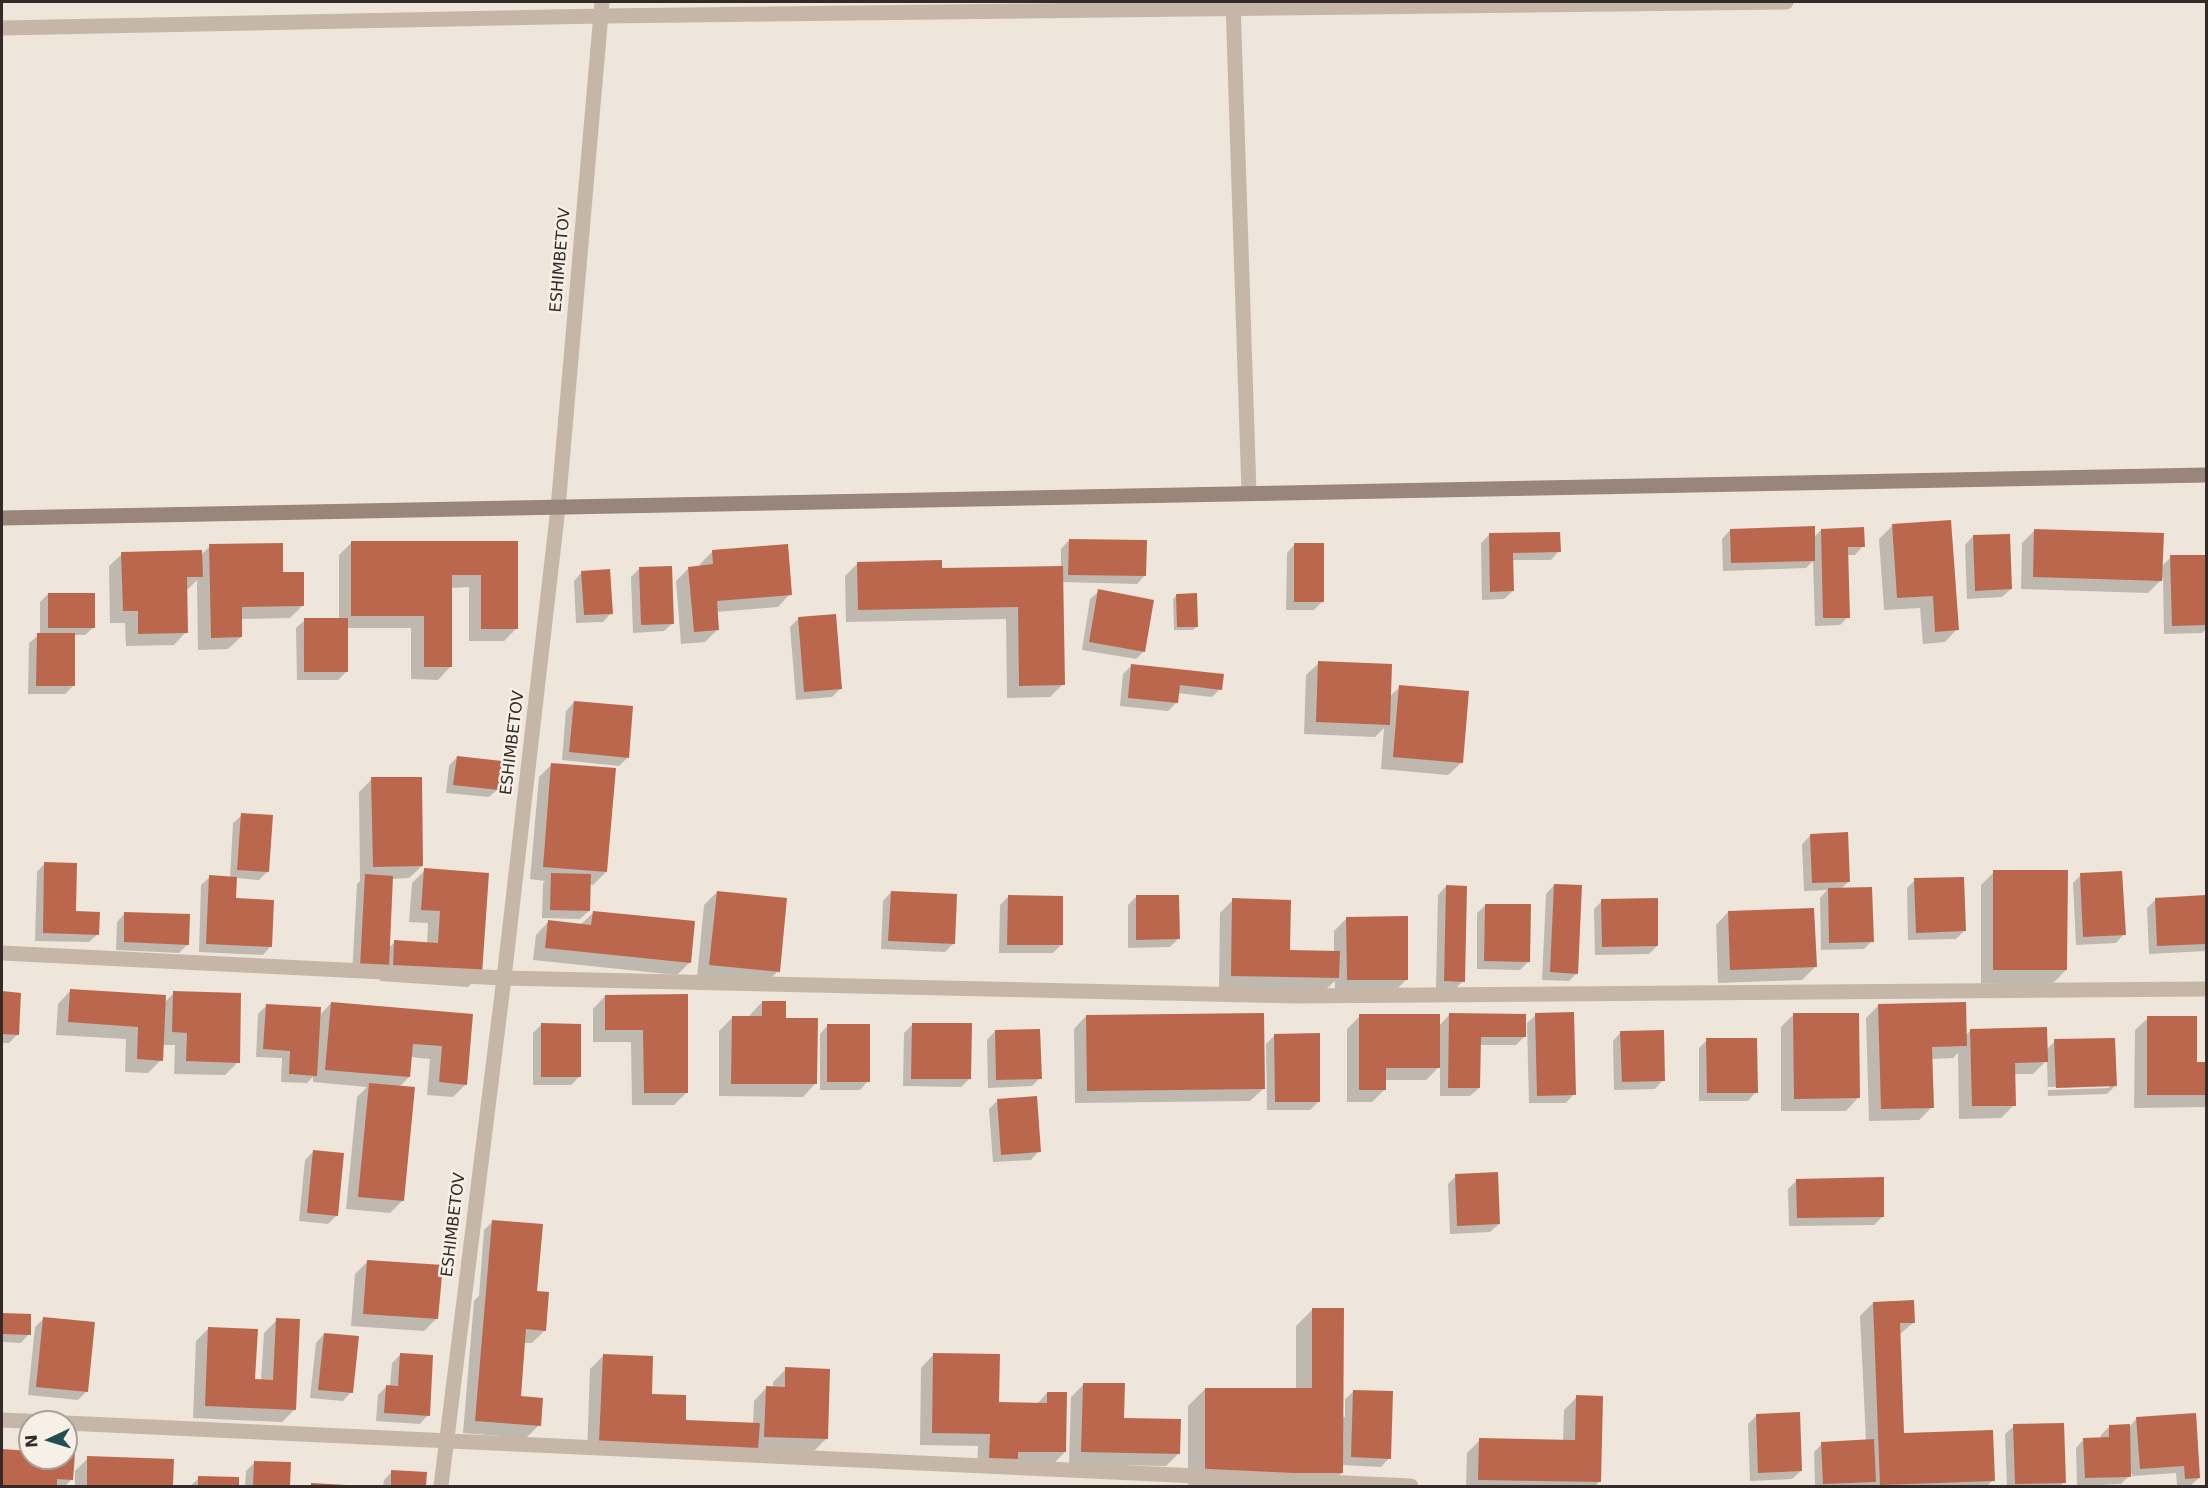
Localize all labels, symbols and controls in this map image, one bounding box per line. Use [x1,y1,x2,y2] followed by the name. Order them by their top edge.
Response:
[547,207,575,313] street label: ESHIMBETOV
[497,690,529,796] street label: ESHIMBETOV
[438,1172,470,1278] street label: ESHIMBETOV
[18,1410,78,1470] north arrow
[22,1434,41,1449] text: N

